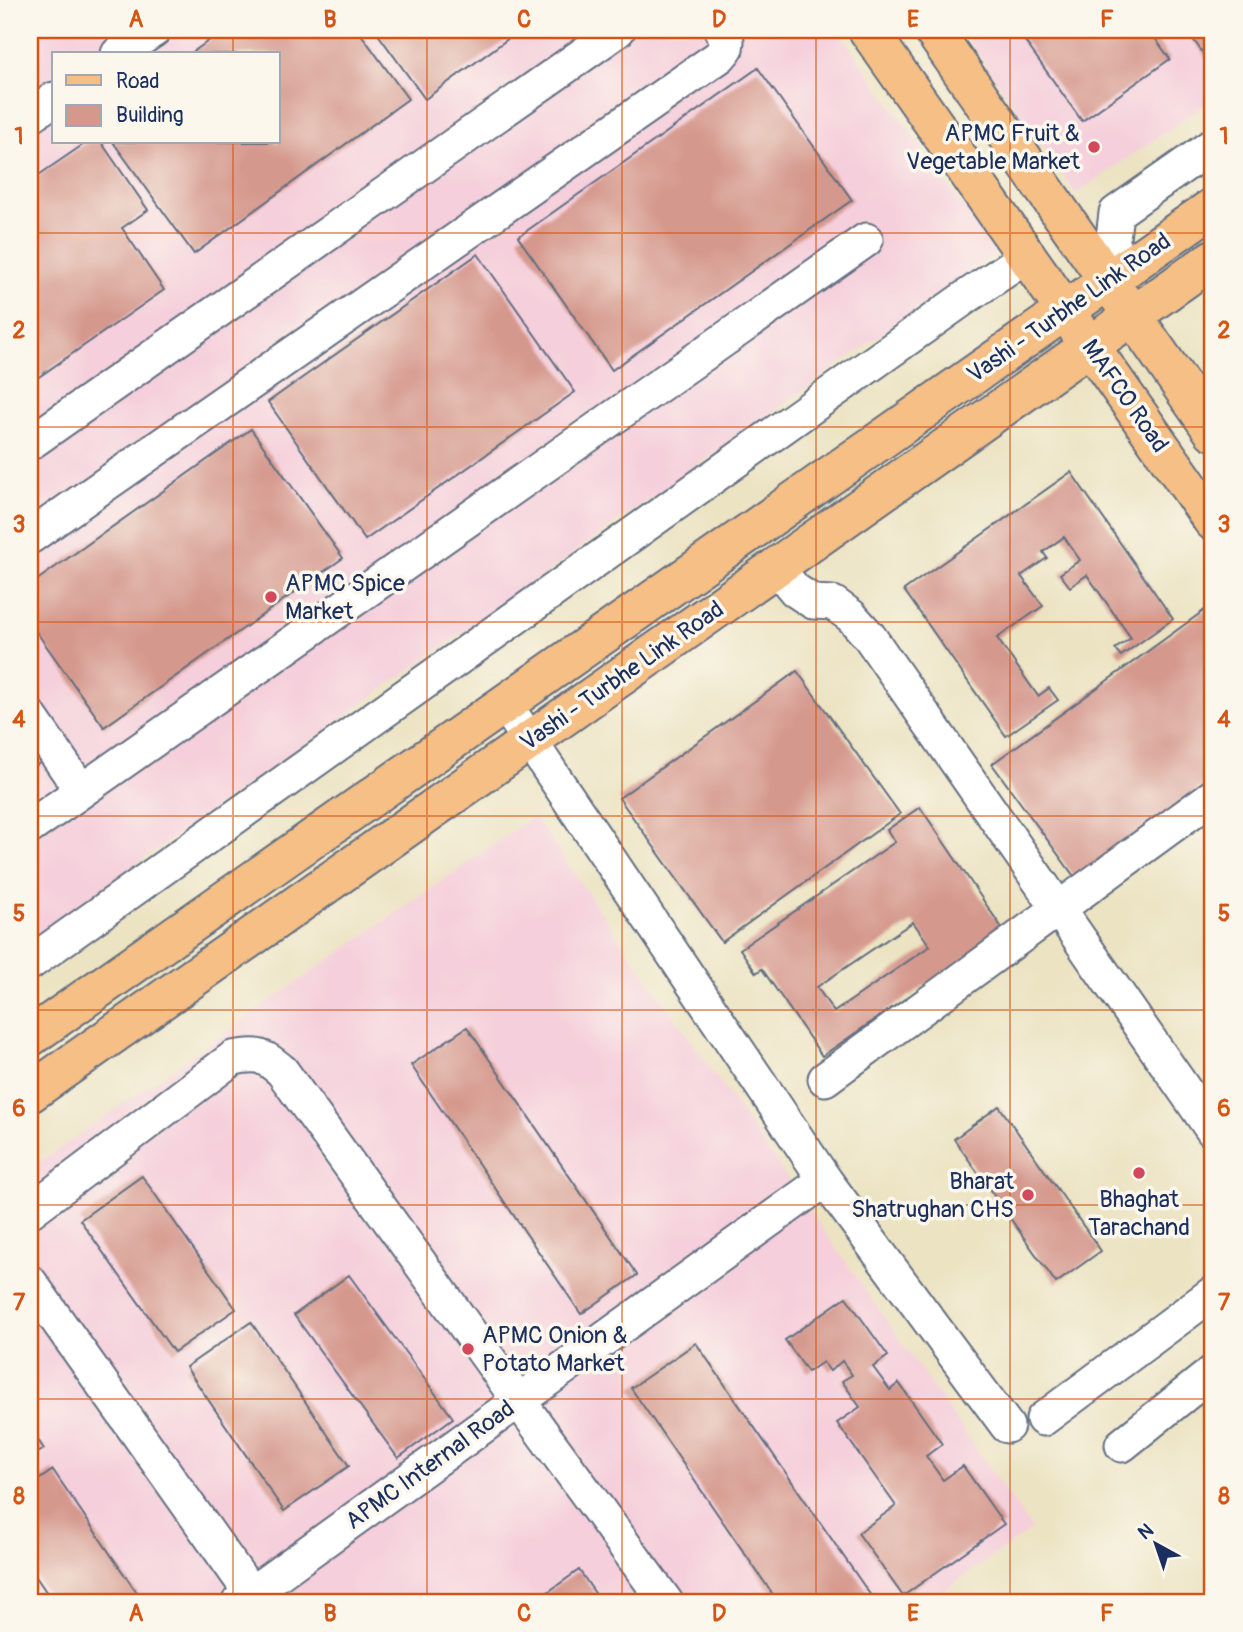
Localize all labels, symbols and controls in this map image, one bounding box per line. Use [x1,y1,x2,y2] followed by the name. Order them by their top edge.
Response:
[129,5,144,34] text: A
[323,5,337,34] text: B
[517,5,531,34] text: C
[712,5,726,34] text: D
[907,5,919,34] text: E
[1100,5,1114,34] text: F
[52,52,280,144] legend
[116,68,160,95] text: Road
[116,102,183,129] text: Building
[906,119,1080,176] place label: APMC Fruit & Vegetable Market
[15,122,24,151] text: 1
[1220,122,1229,151] text: 1
[1086,139,1102,155] marker: APMC Fruit & Vegetable Market
[962,227,1176,389] street label: Vashi - Turbhe Link Road
[13,316,26,345] text: 2
[1218,316,1231,345] text: 2
[1075,334,1175,458] street label: MAFCO Road
[13,510,25,539] text: 3
[1218,510,1230,539] text: 3
[285,569,405,626] place label: APMC Spice Market
[263,589,279,605] marker: APMC Spice Market
[515,595,729,757] street label: Vashi - Turbhe Link Road
[12,705,26,734] text: 4
[1217,705,1231,734] text: 4
[13,899,25,928] text: 5
[1218,899,1230,928] text: 5
[12,1094,26,1123] text: 6
[1217,1094,1231,1123] text: 6
[1131,1165,1147,1181] marker: Bhaghat Tarachand
[851,1167,1014,1224] place label: Bharat Shatrughan CHS
[1088,1185,1190,1242] place label: Bhaghat Tarachand
[1020,1187,1036,1203] marker: Bharat Shatrughan CHS
[13,1288,26,1317] text: 7
[1218,1288,1231,1317] text: 7
[482,1321,628,1378] place label: APMC Onion & Potato Market
[460,1341,476,1357] marker: APMC Onion & Potato Market
[340,1394,520,1536] street label: APMC Internal Road
[13,1482,25,1511] text: 8
[1218,1482,1230,1511] text: 8
[1120,1510,1190,1580] north arrow
[1133,1518,1158,1545] text: N
[129,1599,144,1628] text: A
[323,1599,337,1628] text: B
[517,1599,531,1628] text: C
[712,1599,726,1628] text: D
[907,1599,919,1628] text: E
[1100,1599,1114,1628] text: F

